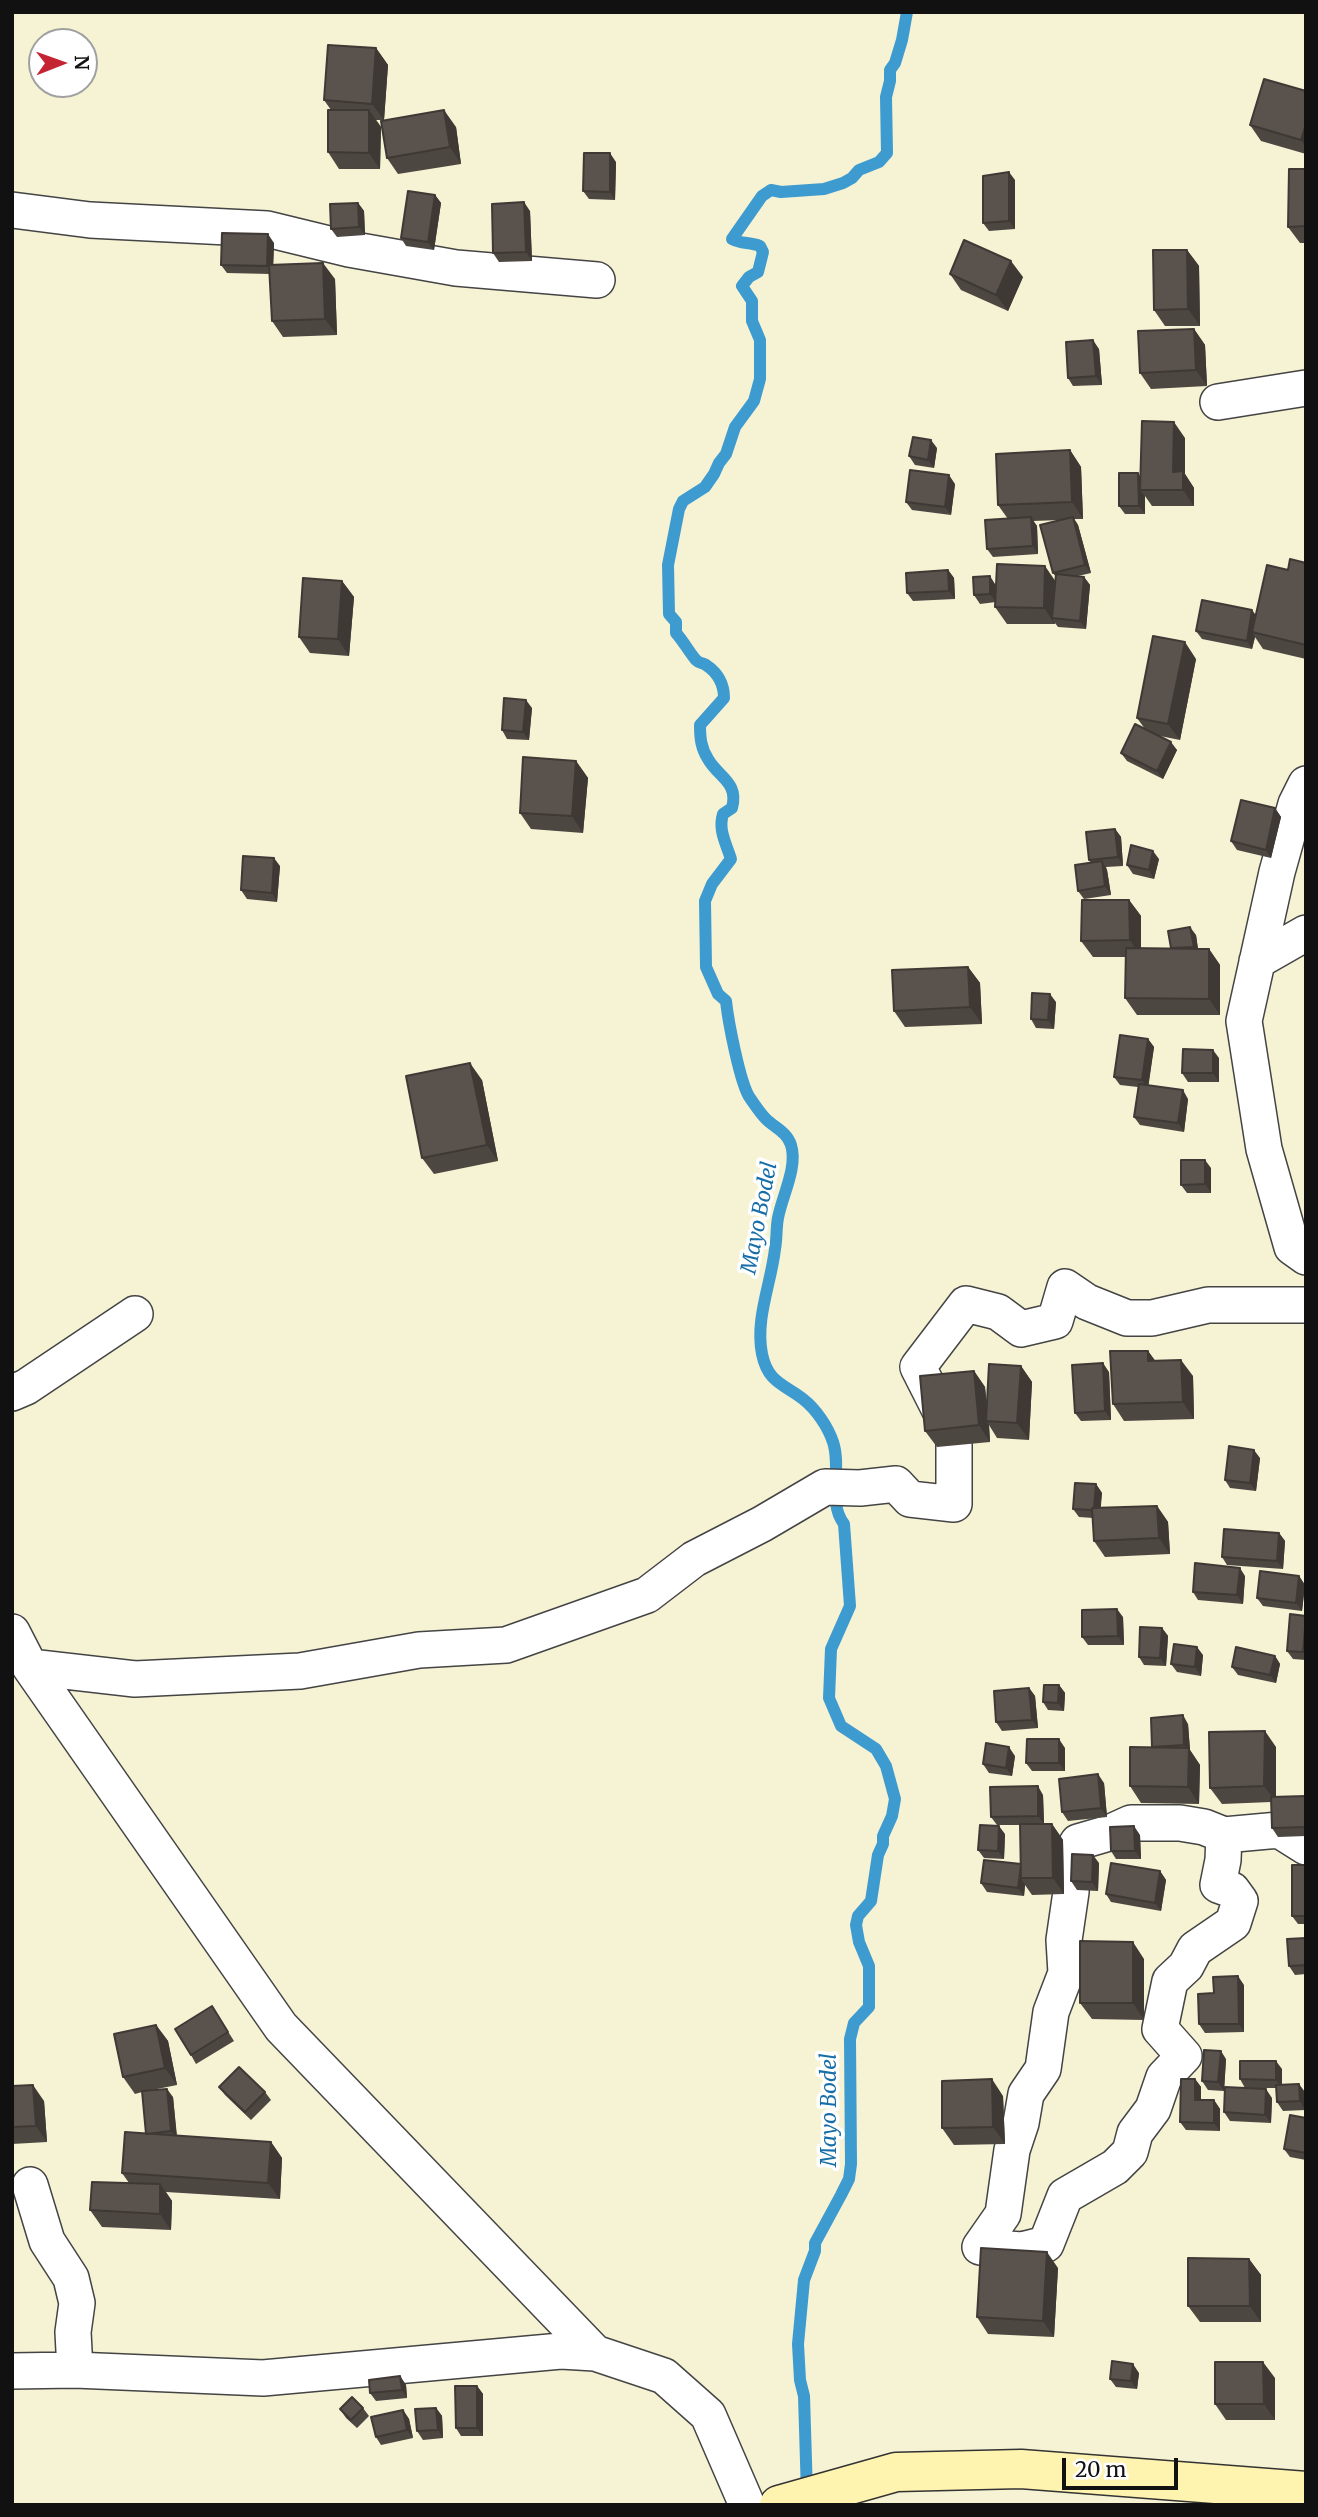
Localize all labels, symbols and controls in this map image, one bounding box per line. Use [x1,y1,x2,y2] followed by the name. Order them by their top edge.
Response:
[28,28,98,98] north arrow
[70,55,94,70] text: N
[737,1160,783,1276] water label: Mayo Bodel
[817,2053,843,2167] water label: Mayo Bodel
[1066,2444,1182,2488] scale bar
[1075,2456,1126,2483] text: 20 m

